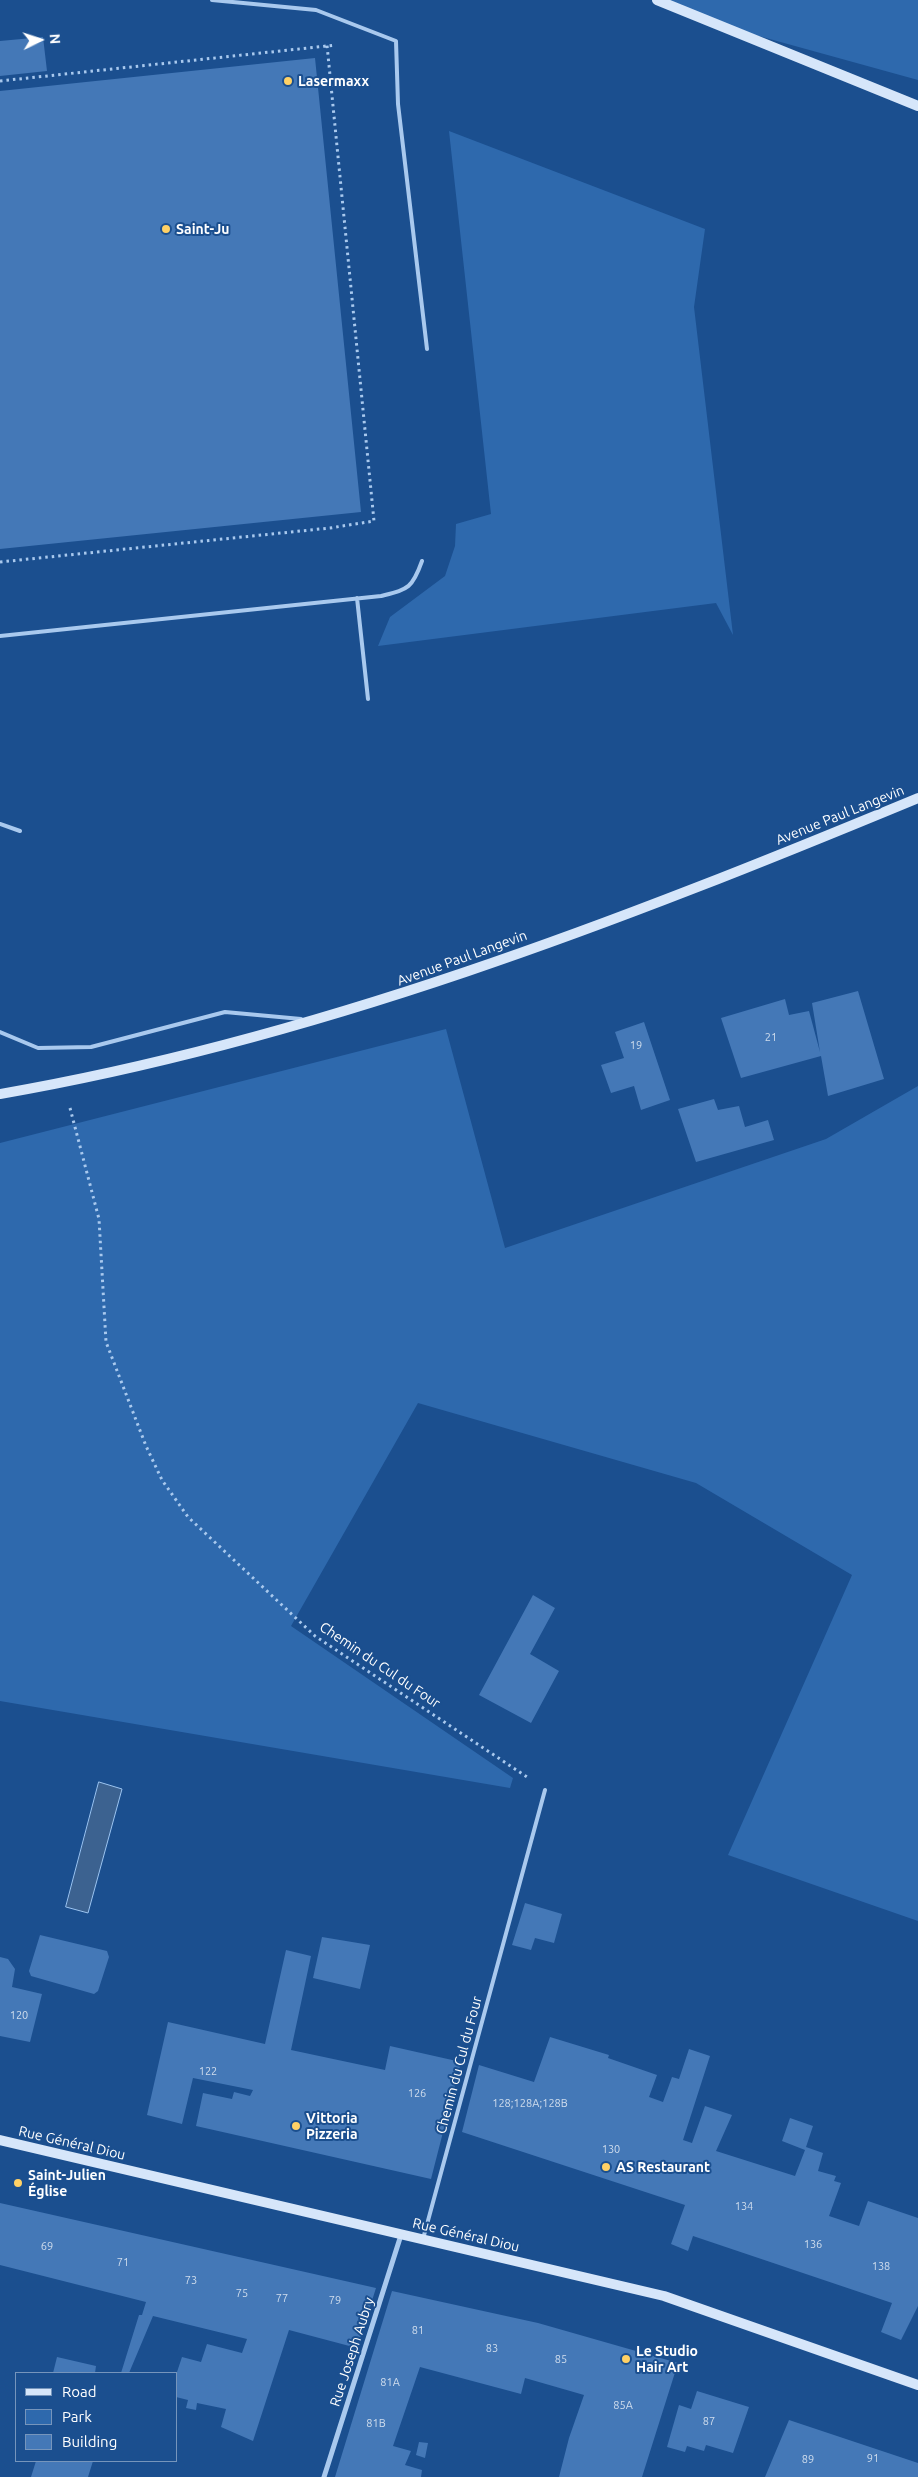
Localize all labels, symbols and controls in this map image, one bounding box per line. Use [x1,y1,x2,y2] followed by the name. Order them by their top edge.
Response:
[15,15,65,65] north arrow
[47,33,63,45] text: N
[298,73,369,89] place label: Lasermaxx
[282,75,294,87] marker: Lasermaxx
[176,221,229,237] place label: Saint-Ju
[160,223,172,235] marker: Saint-Ju
[773,782,907,848] street label: Avenue Paul Langevin
[395,927,529,989] street label: Avenue Paul Langevin
[765,1030,777,1044] house number: 21
[630,1038,642,1052] house number: 19
[316,1618,444,1712] street label: Chemin du Cul du Four
[433,1994,485,2136] street label: Chemin du Cul du Four
[10,2008,28,2022] house number: 120
[199,2064,217,2078] house number: 122
[408,2086,426,2100] house number: 126
[492,2096,568,2110] house number: 128;128A;128B
[306,2110,358,2142] place label: Vittoria Pizzeria
[290,2120,302,2132] marker: Vittoria Pizzeria
[17,2123,127,2163] street label: Rue Général Diou
[602,2142,620,2156] house number: 130
[616,2159,710,2175] place label: AS Restaurant
[600,2161,612,2173] marker: AS Restaurant
[28,2167,106,2200] place label: Saint-Julien Église
[12,2177,24,2189] marker: Saint-Julien Église
[735,2199,753,2213] house number: 134
[411,2215,521,2255] street label: Rue Général Diou
[804,2237,822,2251] house number: 136
[41,2239,53,2253] house number: 69
[117,2255,129,2269] house number: 71
[872,2259,890,2273] house number: 138
[185,2273,197,2287] house number: 73
[236,2286,248,2300] house number: 75
[276,2291,288,2305] house number: 77
[329,2293,341,2307] house number: 79
[326,2295,378,2409] street label: Rue Joseph Aubry
[412,2323,424,2337] house number: 81
[486,2341,498,2355] house number: 83
[636,2343,698,2376] place label: Le Studio Hair Art
[555,2352,567,2366] house number: 85
[620,2353,632,2365] marker: Le Studio Hair Art
[15,2372,178,2462] legend
[380,2375,400,2389] house number: 81A
[62,2383,97,2400] text: Road
[613,2398,633,2412] house number: 85A
[62,2408,92,2425] text: Park
[703,2414,715,2428] house number: 87
[366,2416,386,2430] house number: 81B
[62,2433,117,2450] text: Building
[867,2451,879,2465] house number: 91
[802,2452,814,2466] house number: 89

